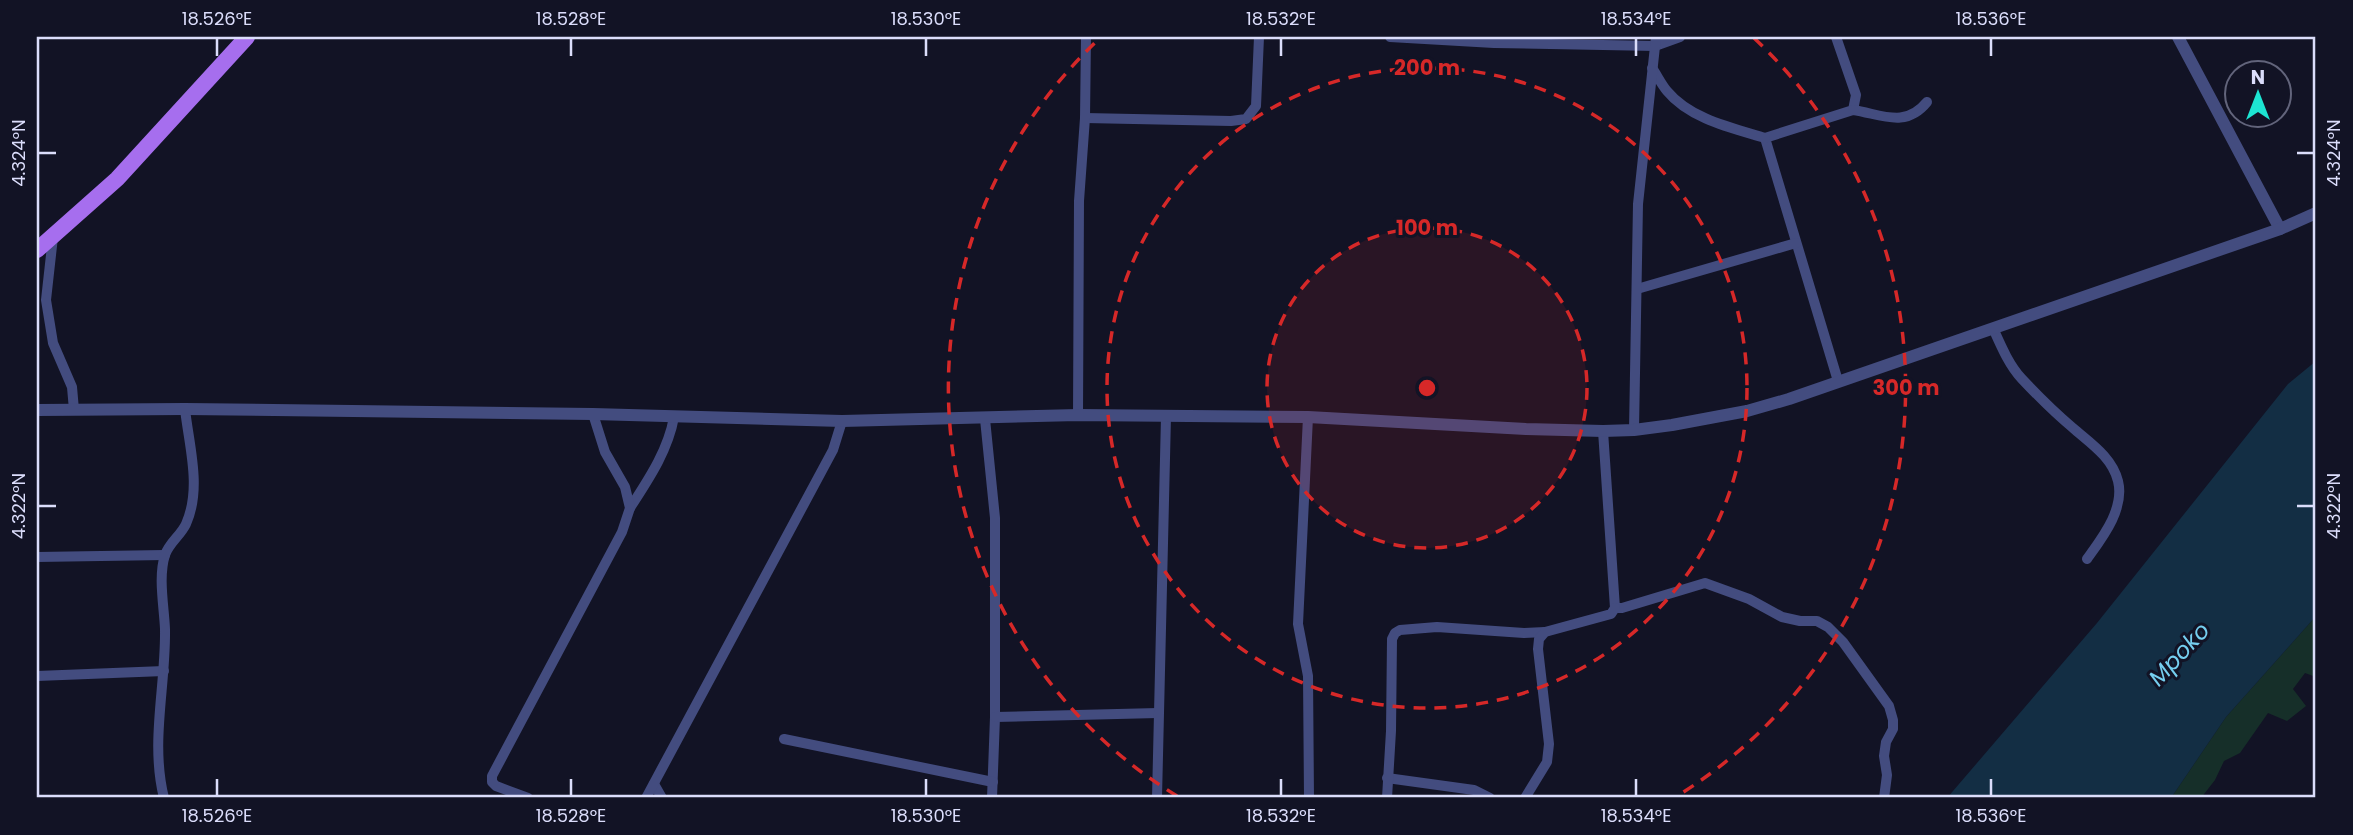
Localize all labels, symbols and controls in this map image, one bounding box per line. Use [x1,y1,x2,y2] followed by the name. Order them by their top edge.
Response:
[182,6,252,31] text: 18.526°E
[536,6,606,31] text: 18.528°E
[891,6,961,31] text: 18.530°E
[1246,6,1316,31] text: 18.532°E
[1601,6,1671,31] text: 18.534°E
[1956,6,2026,31] text: 18.536°E
[1394,53,1460,82] text: 200 m
[2224,60,2294,130] north arrow
[2251,64,2265,91] text: N
[6,119,31,187] text: 4.324°N
[2321,119,2346,187] text: 4.324°N
[1396,213,1458,242] text: 100 m
[1873,373,1939,402] text: 300 m
[1415,376,1439,400] centre of rings
[6,473,31,539] text: 4.322°N
[2321,473,2346,539] text: 4.322°N
[2141,615,2217,693] water label: Mpoko
[182,803,252,828] text: 18.526°E
[536,803,606,828] text: 18.528°E
[891,803,961,828] text: 18.530°E
[1246,803,1316,828] text: 18.532°E
[1601,803,1671,828] text: 18.534°E
[1956,803,2026,828] text: 18.536°E

